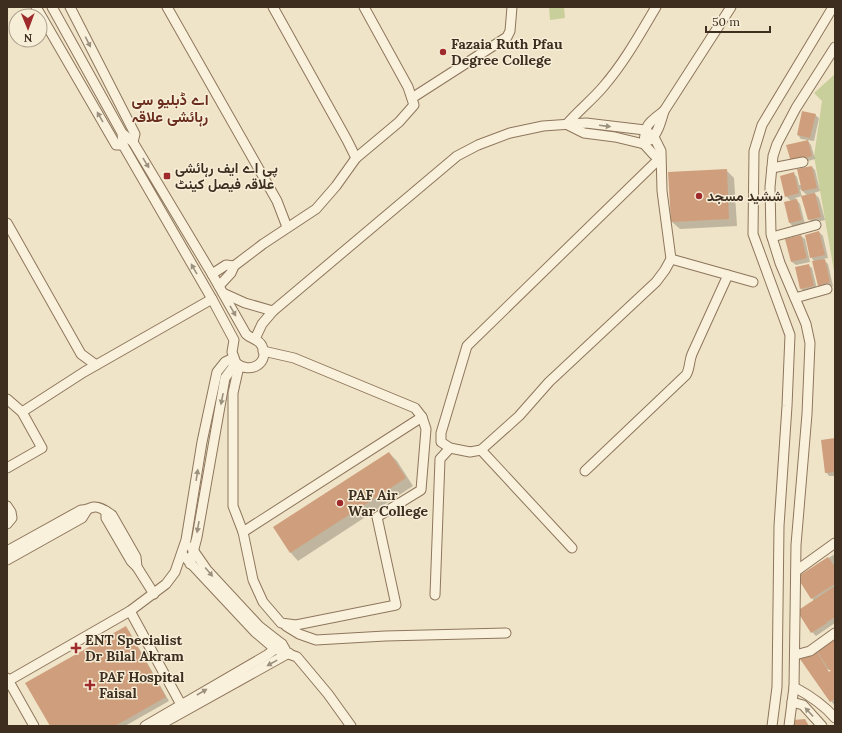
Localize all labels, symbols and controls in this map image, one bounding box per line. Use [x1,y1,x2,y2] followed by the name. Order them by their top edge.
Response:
[8,8,48,48] north arrow
[706,8,770,34] scale bar
[712,14,740,29] text: 50 m
[23,31,33,45] text: N
[451,35,563,69] place label: Fazaia Ruth Pfau Degree College
[85,36,91,48] one-way arrow
[438,47,448,57] marker: Fazaia Ruth Pfau Degree College
[131,90,209,127] district label: اے ڈبلیو سی رہائشی علاقہ
[96,111,103,123] one-way arrow
[599,122,611,129] one-way arrow
[142,157,149,169] one-way arrow
[175,159,278,193] place label: پی اے ایف رہائشی علاقہ فیصل کینٹ
[162,171,172,181] marker: پی اے ایف رہائشی علاقہ فیصل کینٹ
[707,187,783,205] place label: ششید مسجد
[694,191,704,201] marker: ششید مسجد
[191,264,198,275] one-way arrow
[230,305,237,317] one-way arrow
[218,393,224,405] one-way arrow
[194,469,200,481] one-way arrow
[348,486,428,520] place label: PAF Air War College
[335,498,345,508] marker: PAF Air War College
[195,521,201,533] one-way arrow
[205,566,214,577] one-way arrow
[85,631,184,665] place label: ENT Specialist Dr Bilal Akram
[70,642,82,654] marker: ENT Specialist Dr Bilal Akram
[266,659,278,666] one-way arrow
[99,668,185,702] place label: PAF Hospital Faisal
[84,679,96,691] marker: PAF Hospital Faisal
[197,688,208,695] one-way arrow
[804,706,813,717] one-way arrow

